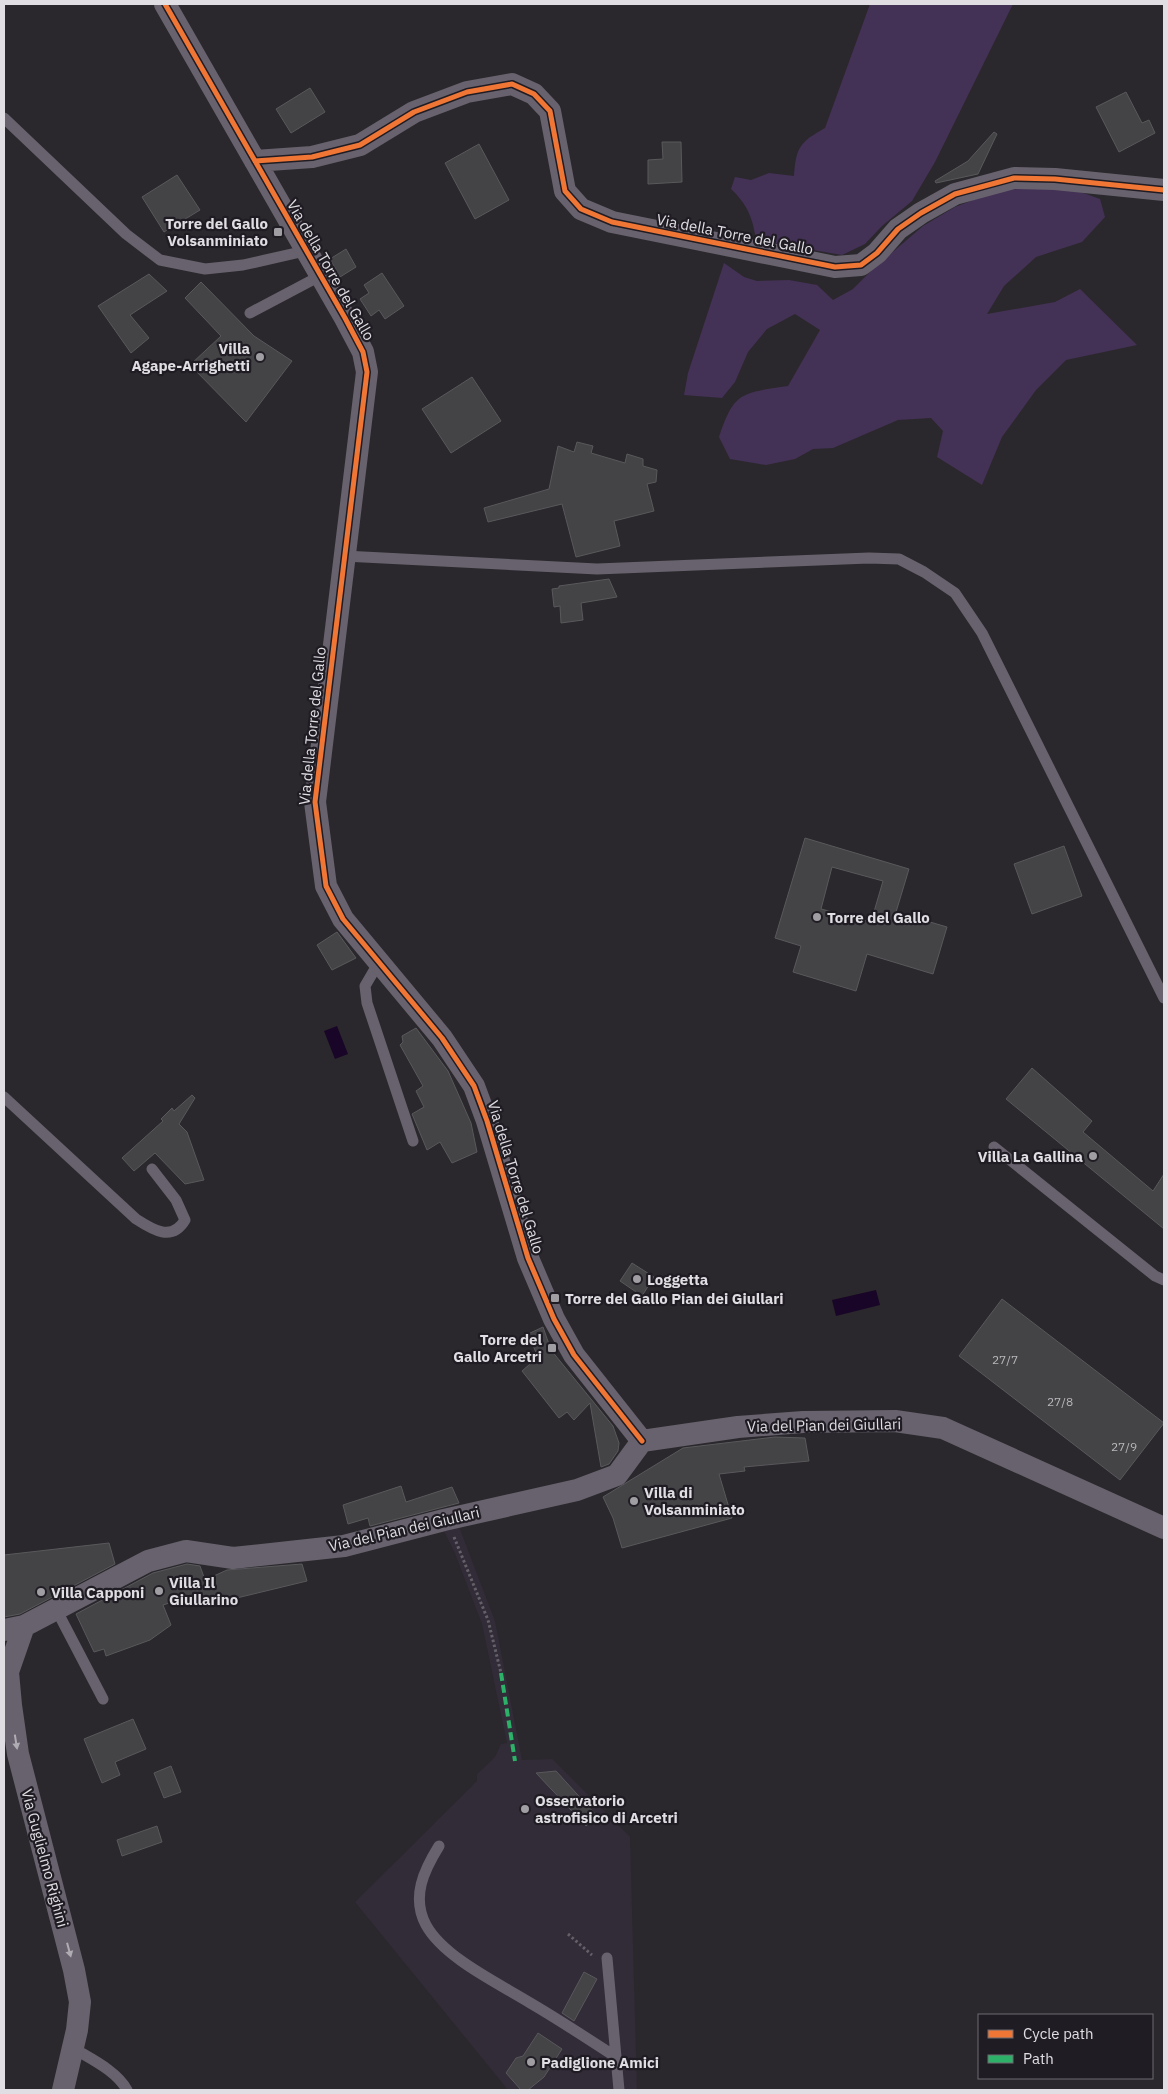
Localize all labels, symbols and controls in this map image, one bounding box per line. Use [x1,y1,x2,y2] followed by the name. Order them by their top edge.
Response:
[283,196,379,344] street label: Via della Torre del Gallo
[655,209,815,259] street label: Via della Torre del Gallo
[165,214,268,250] place label: Torre del Gallo Volsanminiato
[272,226,284,238] marker: Torre del Gallo Volsanminiato
[131,339,250,375] place label: Villa Agape-Arrighetti
[254,351,266,363] marker: Villa Agape-Arrighetti
[294,646,330,806] street label: Via della Torre del Gallo
[827,908,930,927] place label: Torre del Gallo
[811,911,823,923] marker: Torre del Gallo
[484,1098,548,1256] street label: Via della Torre del Gallo
[978,1147,1083,1166] place label: Villa La Gallina
[1087,1150,1099,1162] marker: Villa La Gallina
[647,1270,709,1289] place label: Loggetta
[631,1273,643,1285] marker: Loggetta
[565,1289,784,1308] place label: Torre del Gallo Pian dei Giullari
[549,1292,561,1304] marker: Torre del Gallo Pian dei Giullari
[453,1330,542,1366] place label: Torre del Gallo Arcetri
[546,1342,558,1354] marker: Torre del Gallo Arcetri
[992,1352,1018,1367] house number: 27/7
[1047,1394,1073,1409] house number: 27/8
[747,1414,901,1436] street label: Via del Pian dei Giullari
[1111,1439,1137,1454] house number: 27/9
[644,1483,745,1519] place label: Villa di Volsanminiato
[628,1495,640,1507] marker: Villa di Volsanminiato
[327,1502,481,1556] street label: Via del Pian dei Giullari
[169,1573,238,1609] place label: Villa Il Giullarino
[51,1583,144,1602] place label: Villa Capponi
[153,1585,165,1597] marker: Villa Il Giullarino
[35,1586,47,1598] marker: Villa Capponi
[13,1734,21,1750] one-way arrow
[17,1787,73,1929] street label: Via Guglielmo Righini
[535,1791,678,1827] place label: Osservatorio astrofisico di Arcetri
[519,1803,531,1815] marker: Osservatorio astrofisico di Arcetri
[65,1943,73,1958] one-way arrow
[978,2014,1153,2079] legend
[1023,2024,1094,2043] text: Cycle path
[1023,2049,1054,2068] text: Path
[541,2053,659,2072] place label: Padiglione Amici
[525,2056,537,2068] marker: Padiglione Amici

